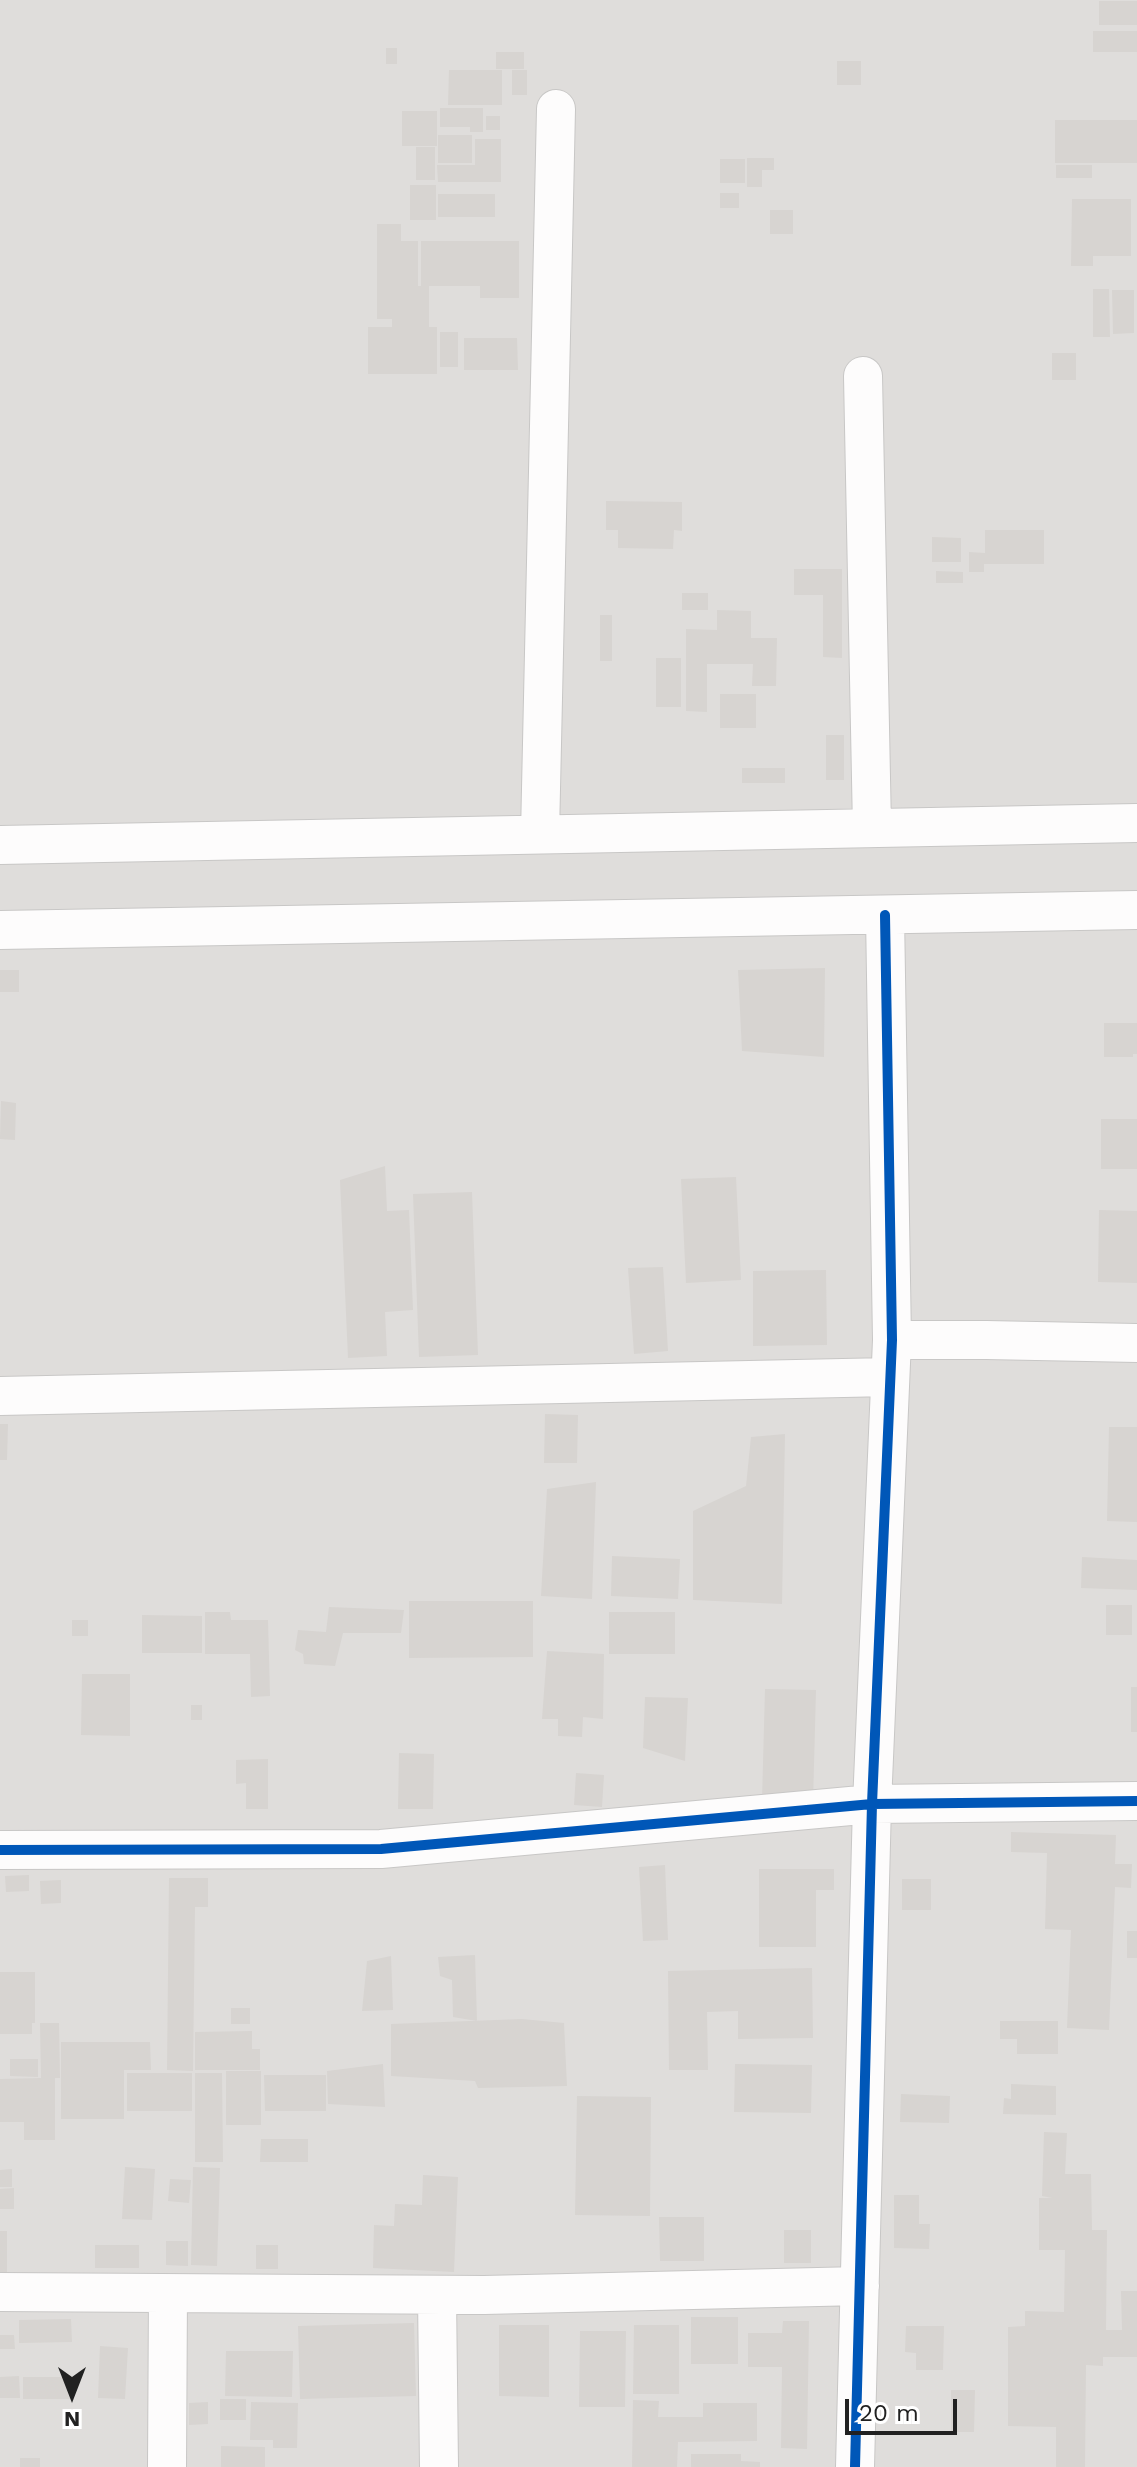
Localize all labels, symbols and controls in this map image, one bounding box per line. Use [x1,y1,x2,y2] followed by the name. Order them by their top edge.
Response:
[32,2355,112,2435] north arrow
[849,2383,961,2433] scale bar
[859,2399,919,2427] text: 20 m
[64,2407,80,2432] text: N

